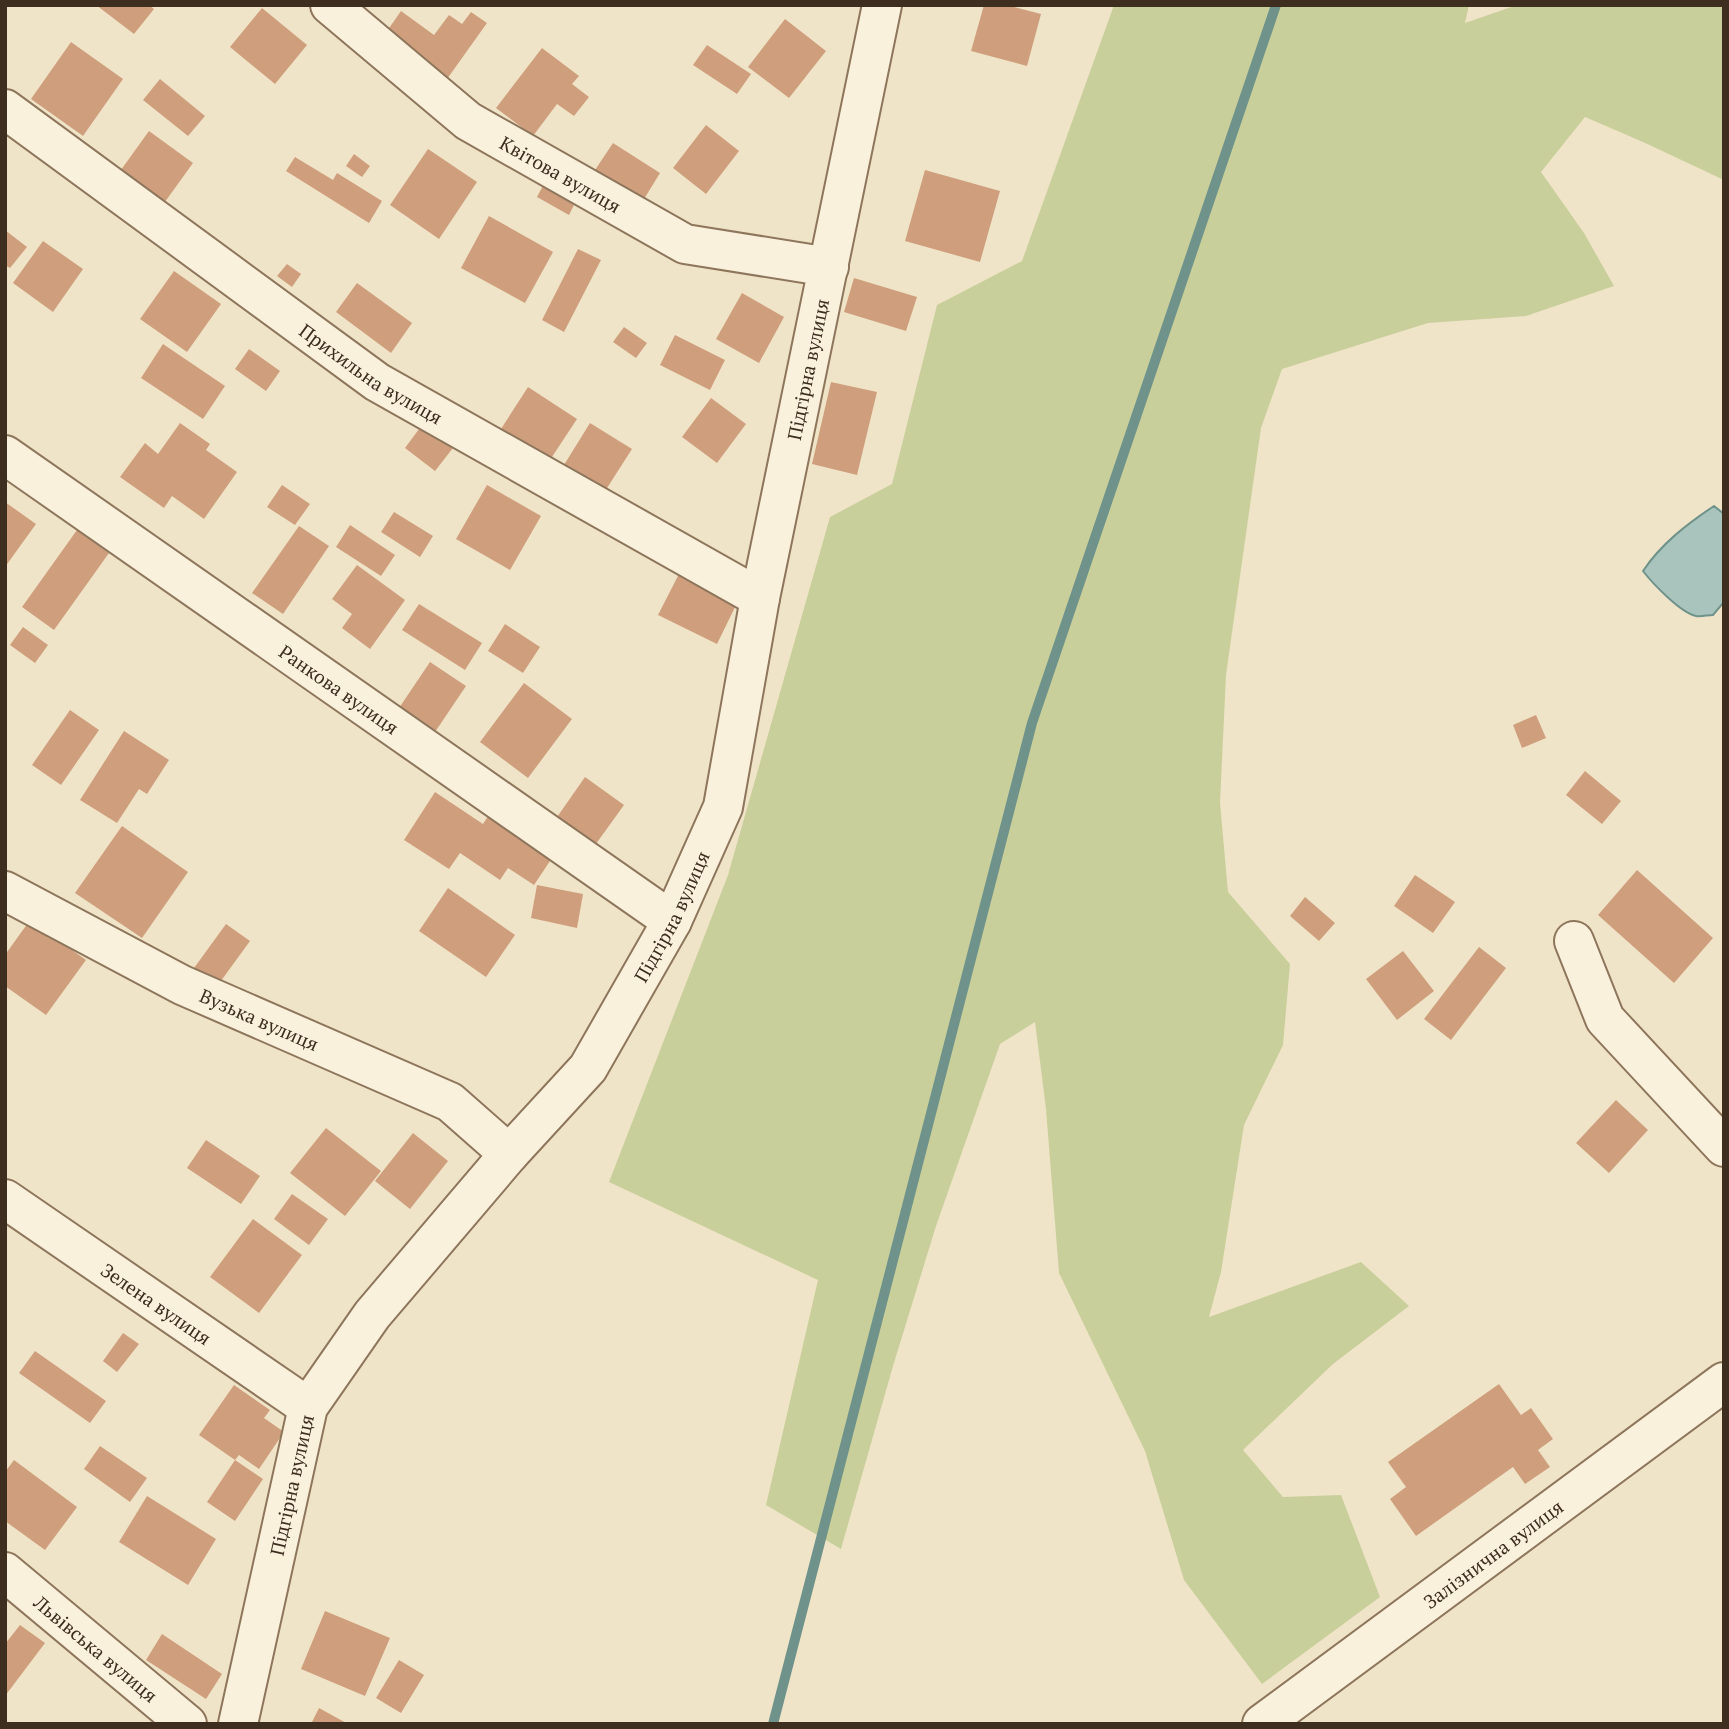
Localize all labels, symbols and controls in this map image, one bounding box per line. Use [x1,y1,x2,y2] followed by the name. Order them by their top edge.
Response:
[496,129,626,218] street label: Квітова вулиця
[780,296,834,442] street label: Підгірна вулиця
[295,317,447,429] street label: Прихильна вулиця
[275,638,404,739] street label: Ранкова вулиця
[627,847,714,986] street label: Підгірна вулиця
[196,982,323,1056] street label: Вузька вулиця
[97,1256,217,1350] street label: Зелена вулиця
[263,1412,319,1558] street label: Підгірна вулиця
[1418,1493,1568,1613] street label: Залізнична вулиця
[28,1589,163,1707] street label: Львівська вулиця

